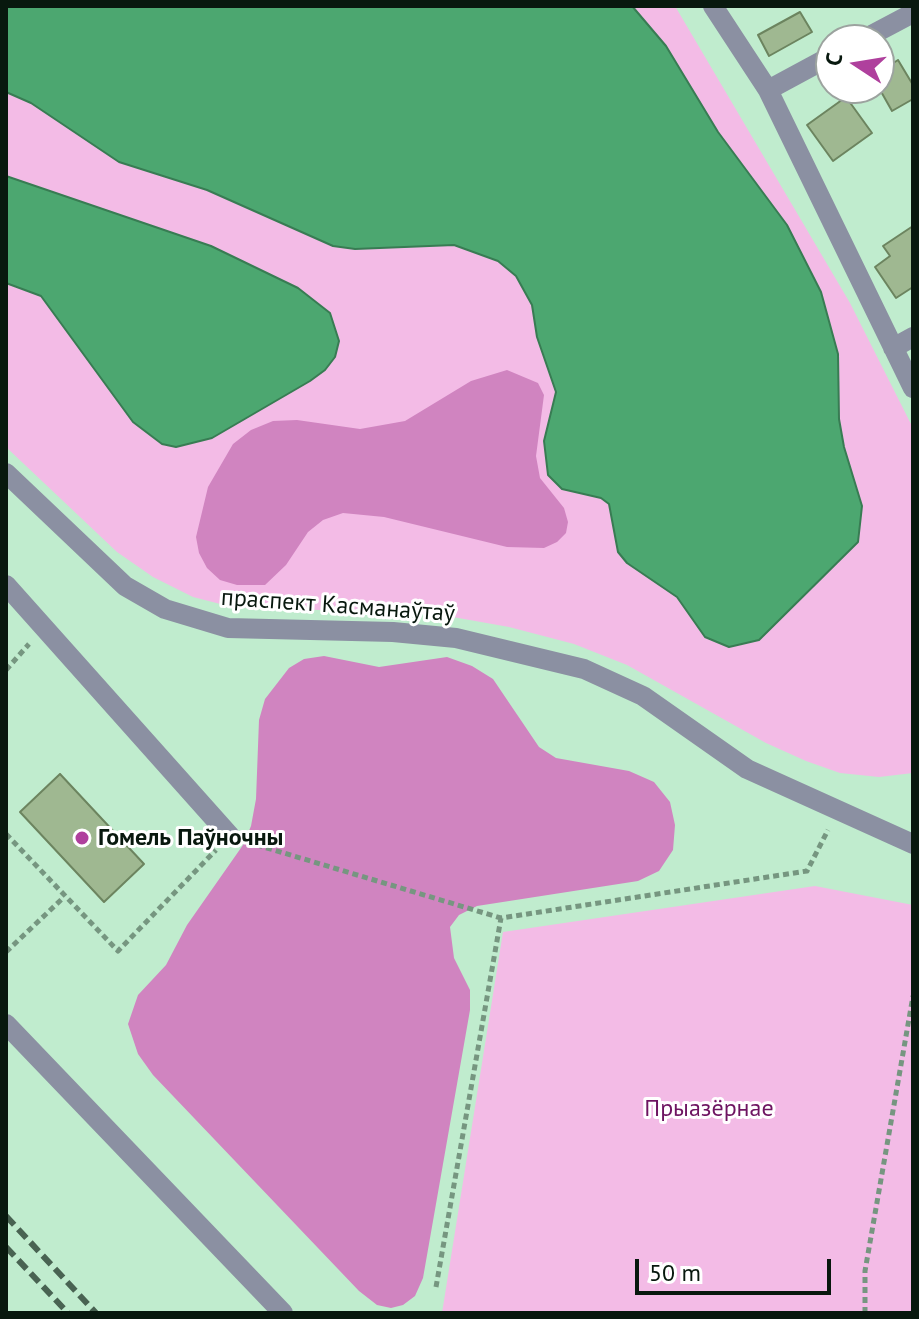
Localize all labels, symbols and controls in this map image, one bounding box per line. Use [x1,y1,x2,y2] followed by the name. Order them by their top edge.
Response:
[815,24,895,104] north arrow
[819,50,848,68] text: С
[220,583,456,629] street label: праспект Касманаўтаў
[98,824,283,852] place label: Гомель Паўночны
[73,829,91,847] marker: Гомель Паўночны
[644,1095,774,1123] park label: Прыазёрнае
[639,1243,835,1293] scale bar
[649,1257,701,1288] text: 50 m

